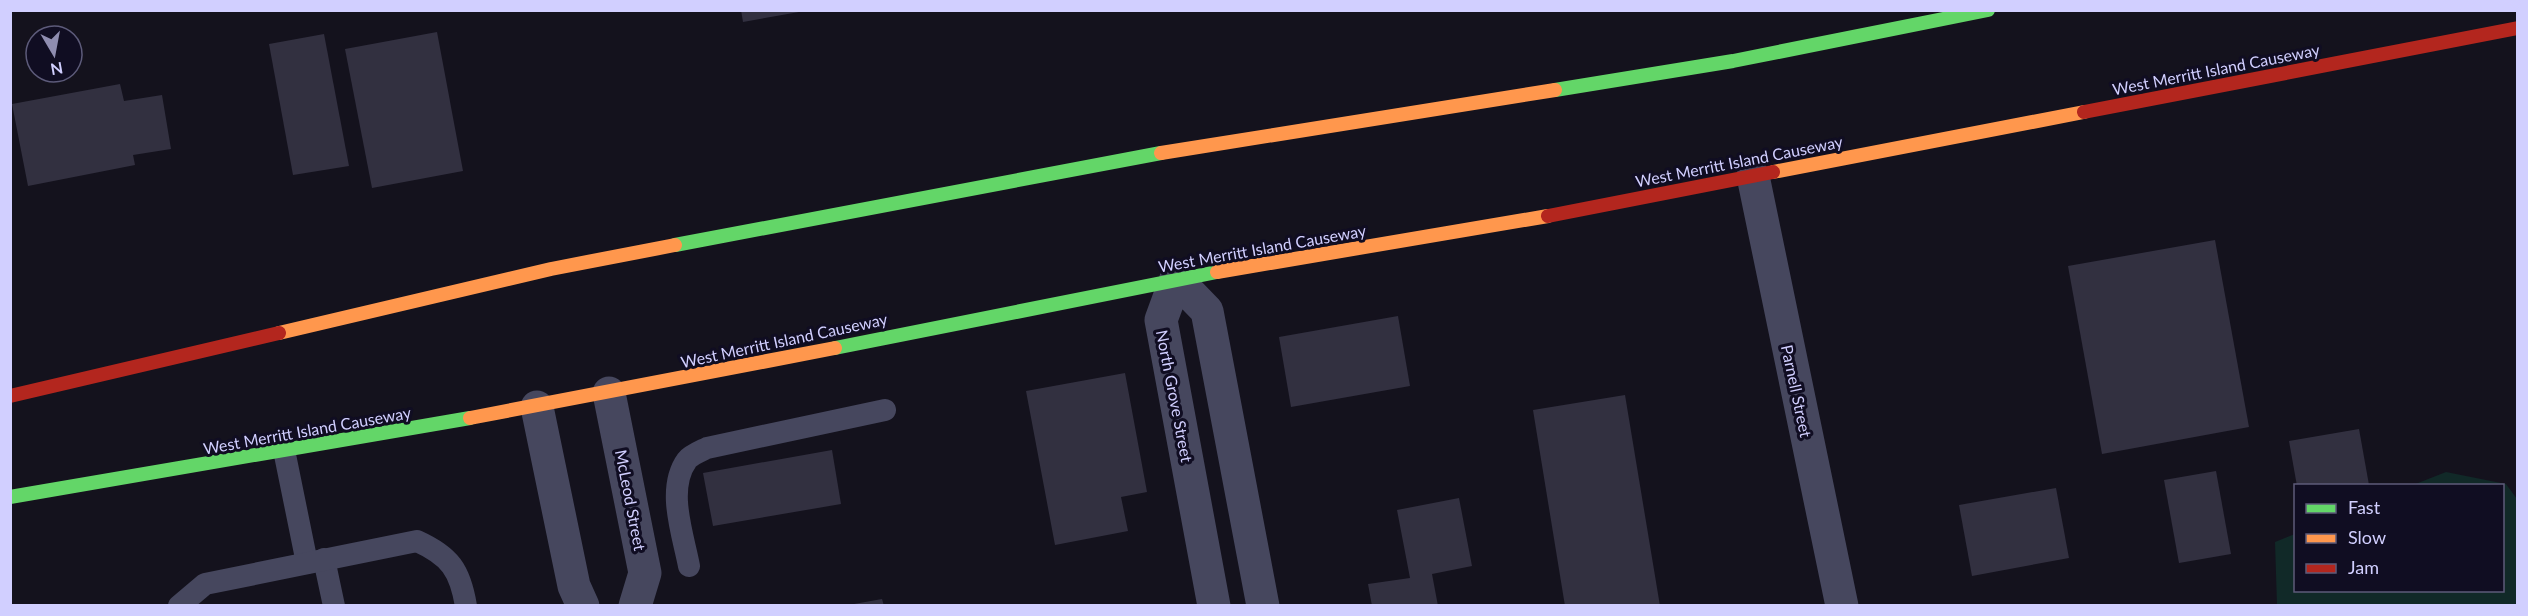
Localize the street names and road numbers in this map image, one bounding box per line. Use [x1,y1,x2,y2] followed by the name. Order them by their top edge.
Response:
[2111,39,2322,98] street label: West Merritt Island Causeway
[1634,131,1845,190] street label: West Merritt Island Causeway
[1157,220,1368,276] street label: West Merritt Island Causeway
[679,309,890,371] street label: West Merritt Island Causeway
[1153,328,1197,464] street label: North Grove Street
[1778,343,1816,439] street label: Parnell Street
[202,402,413,458] street label: West Merritt Island Causeway
[612,448,650,552] street label: McLeod Street

